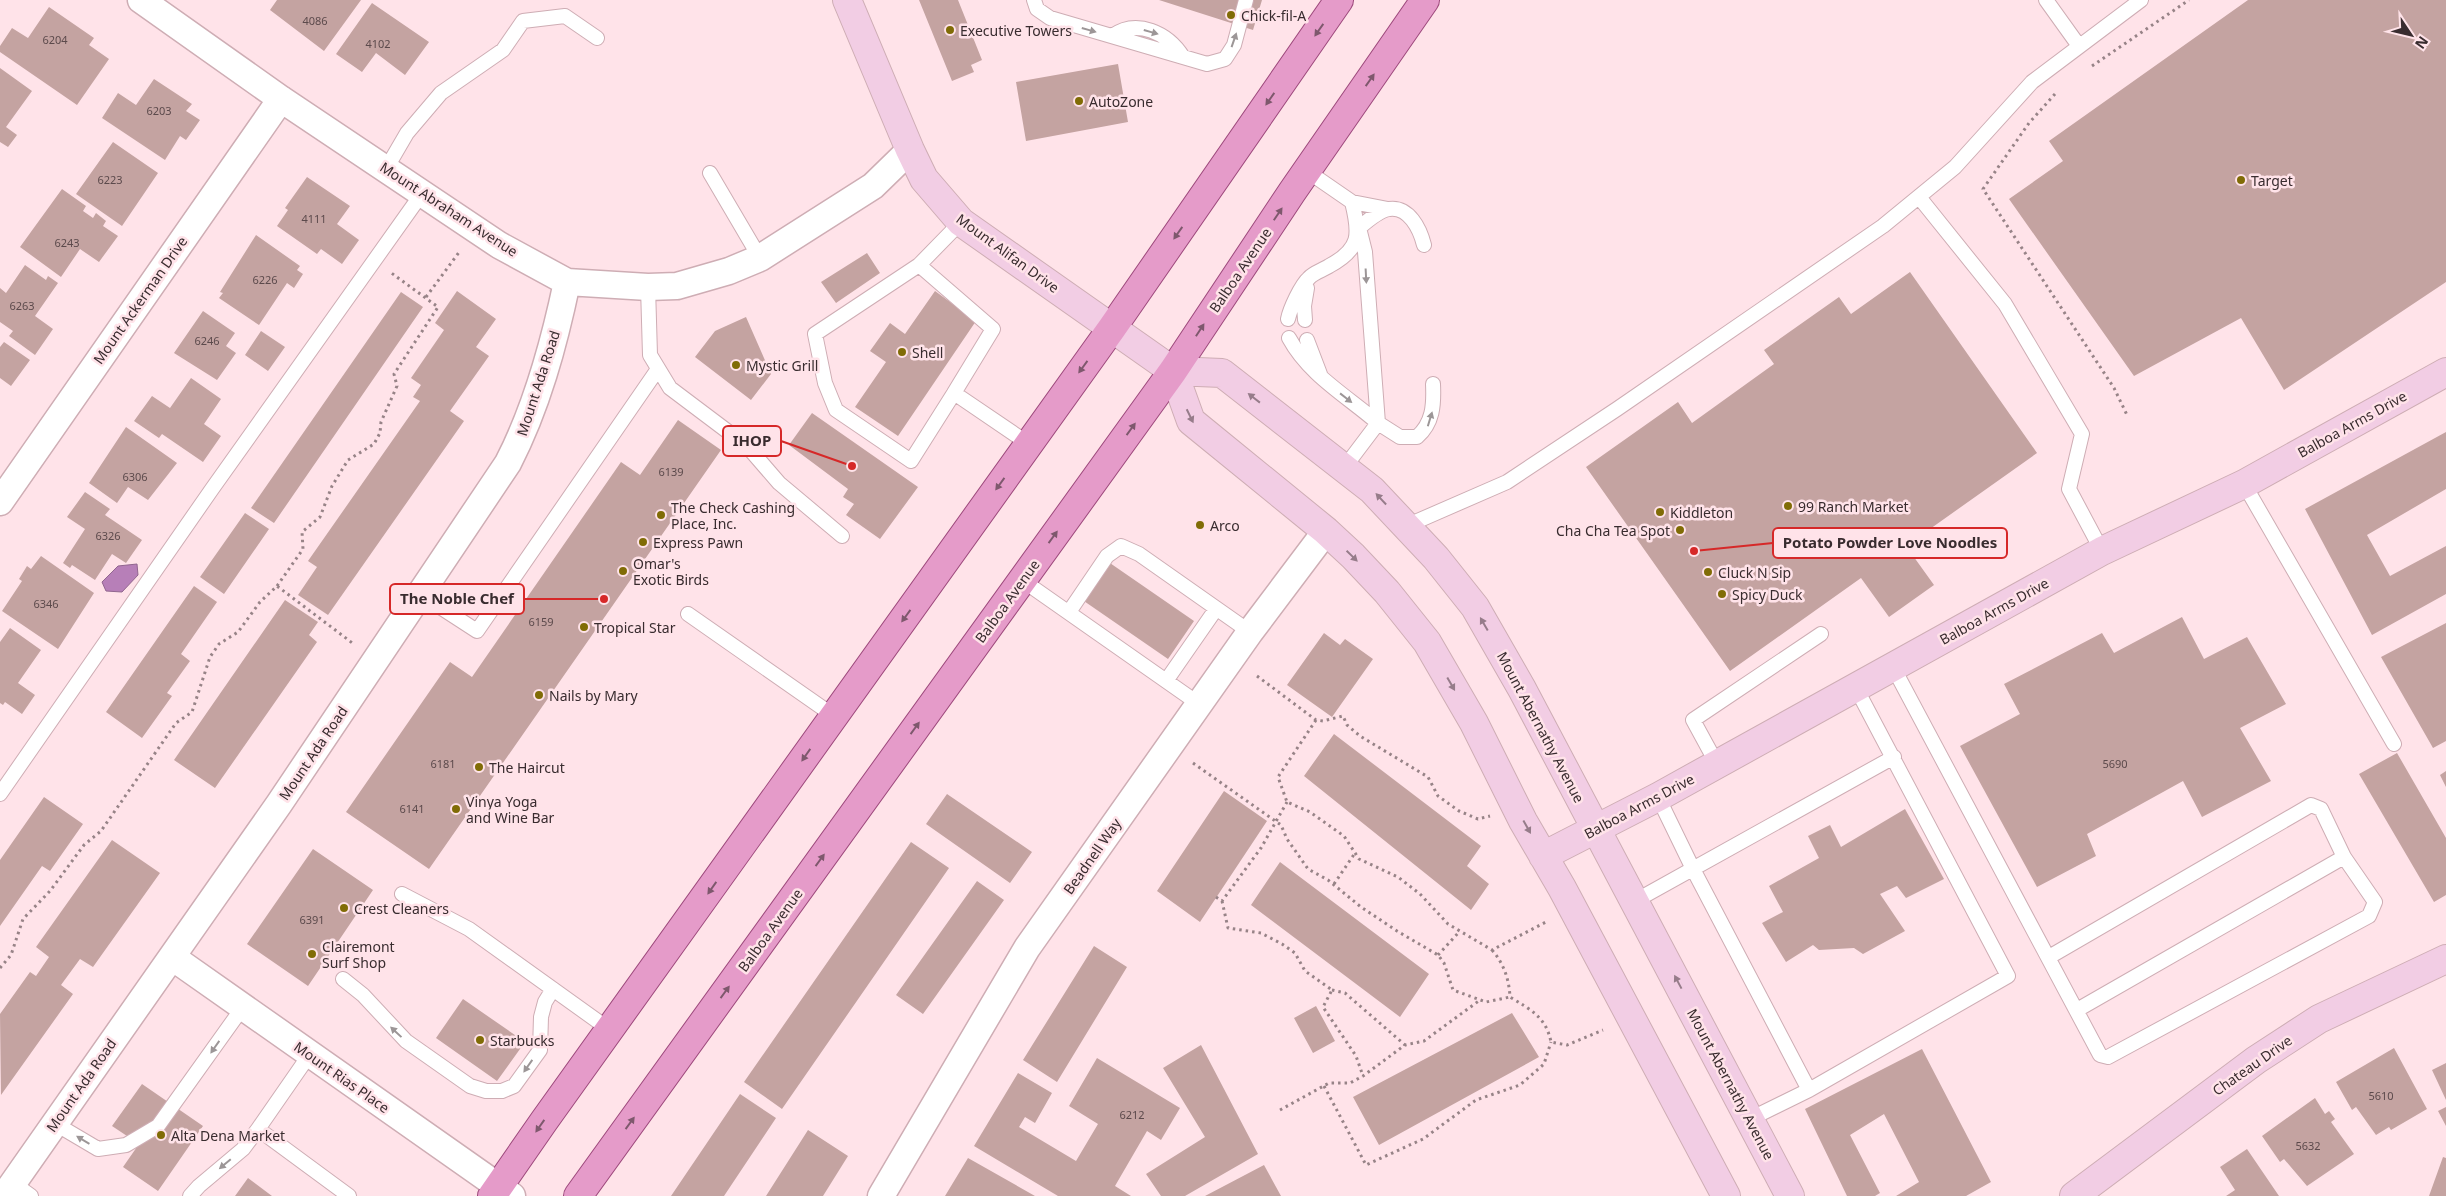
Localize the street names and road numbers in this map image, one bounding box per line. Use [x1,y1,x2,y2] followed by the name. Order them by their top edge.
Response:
[377,157,522,261] street label: Mount Abraham Avenue
[953,209,1063,297] street label: Mount Alifan Drive
[1205,224,1275,316] street label: Balboa Avenue
[89,232,191,368] street label: Mount Ackerman Drive
[512,328,564,438] street label: Mount Ada Road
[2294,386,2410,462] street label: Balboa Arms Drive
[970,556,1044,646] street label: Balboa Avenue
[1936,573,2052,649] street label: Balboa Arms Drive
[1493,648,1589,806] street label: Mount Abernathy Avenue
[274,702,352,804] street label: Mount Ada Road
[1581,769,1697,843] street label: Balboa Arms Drive
[1059,814,1126,898] street label: Beadnell Way
[733,885,807,975] street label: Balboa Avenue
[1683,1005,1779,1163] street label: Mount Abernathy Avenue
[2208,1030,2296,1099] street label: Chateau Drive
[42,1035,120,1135] street label: Mount Ada Road
[291,1037,393,1117] street label: Mount Rias Place

